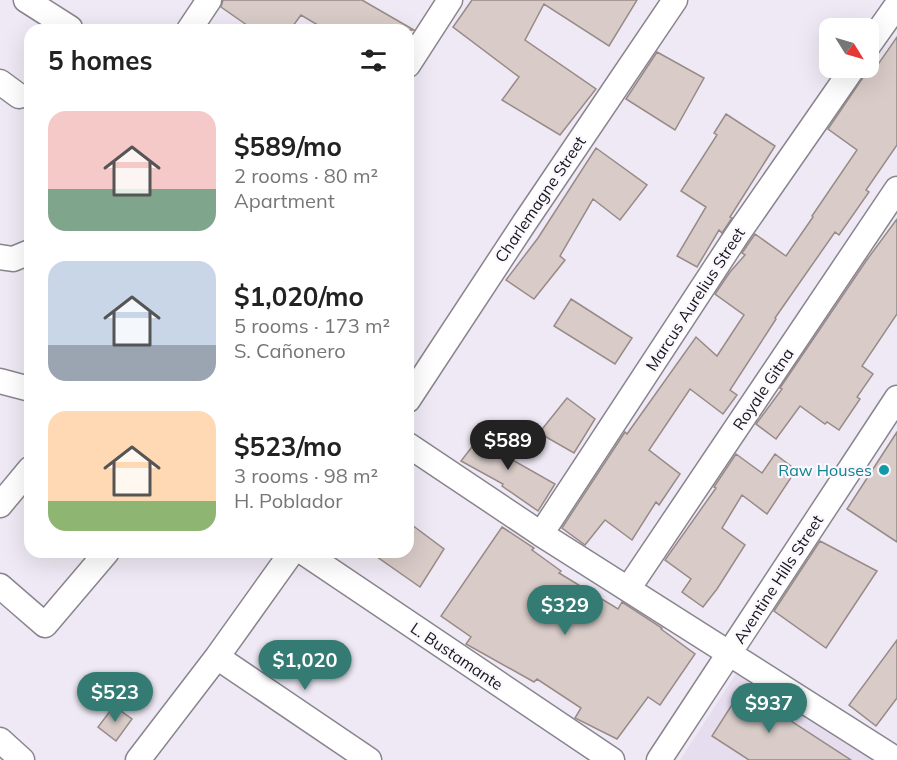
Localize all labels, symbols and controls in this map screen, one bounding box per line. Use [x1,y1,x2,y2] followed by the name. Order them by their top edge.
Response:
[819,18,879,78] north arrow
[819,18,879,78] map controls
[48,44,152,77] text: 5 homes
[357,44,390,77] icon: filters
[234,130,342,163] text: $589/mo
[490,132,590,266] street label: Charlemagne Street
[96,135,168,207] icon: home
[234,163,378,188] text: 2 rooms · 80 m²
[234,188,335,213] text: Apartment
[641,223,749,374] street label: Marcus Aurelius Street
[234,280,364,313] text: $1,020/mo
[96,285,168,357] icon: home
[234,313,390,338] text: 5 rooms · 173 m²
[234,338,346,363] text: S. Cañonero
[728,344,798,434] street label: Royale Gitna
[472,420,544,471] pin: $589
[484,427,532,452] text: $589
[234,430,342,463] text: $523/mo
[96,435,168,507] icon: home
[778,460,872,480] place label: Raw Houses
[234,463,378,488] text: 3 rooms · 98 m²
[877,463,891,477] marker: Raw Houses
[234,488,343,513] text: H. Poblador
[729,511,827,647] street label: Aventine Hills Street
[529,585,601,636] pin: $329
[541,592,589,617] text: $329
[407,618,507,694] street label: L. Bustamante
[256,640,354,691] pin: $1,020
[273,647,337,672] text: $1,020
[79,672,151,723] pin: $523
[91,679,139,704] text: $523
[733,683,805,734] pin: $937
[745,690,793,715] text: $937

